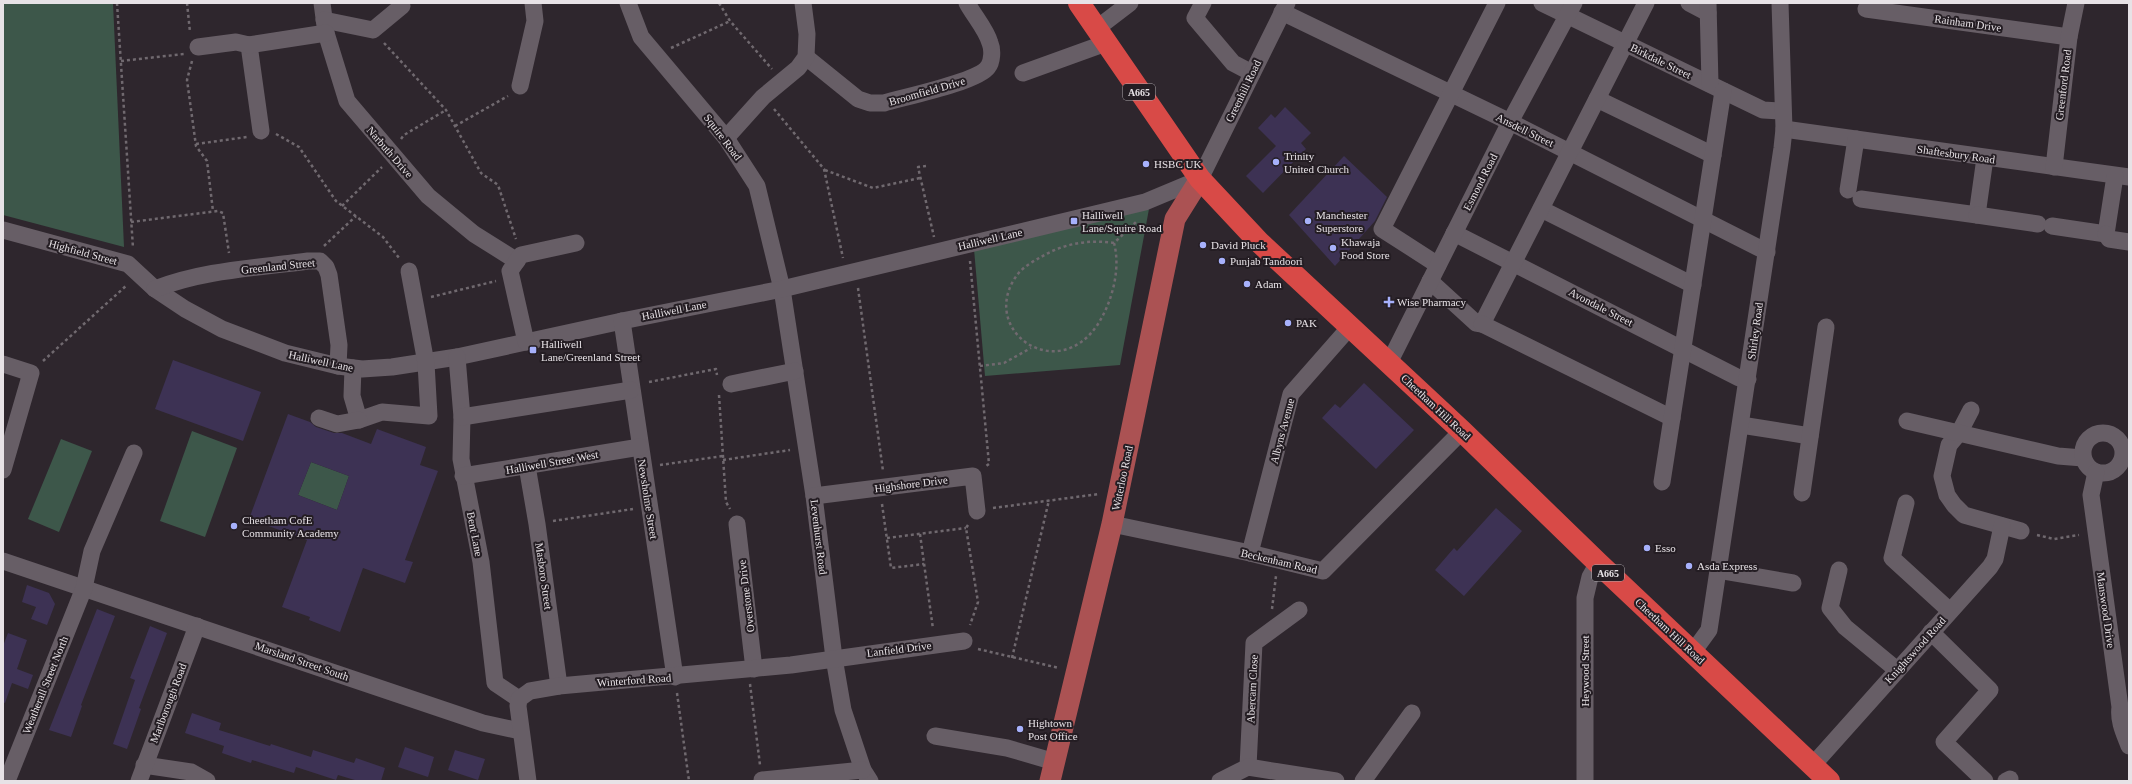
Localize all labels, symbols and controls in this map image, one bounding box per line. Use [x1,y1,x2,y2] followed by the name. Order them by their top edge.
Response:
[1934,12,2002,34] street label: Rainham Drive
[1629,41,1693,81] street label: Birkdale Street
[2053,48,2073,121] street label: Greenford Road
[1223,58,1263,124] street label: Greenhill Road
[888,74,966,108] street label: Broomfield Drive
[1123,84,1155,100] road number: A665
[1494,111,1556,149] street label: Ansdell Street
[702,112,745,163] street label: Squire Road
[365,124,416,180] street label: Narbuth Drive
[1916,143,1996,165] street label: Shaftesbury Road
[1284,150,1350,175] place label: Trinity United Church
[1461,151,1500,212] street label: Esmond Road
[1271,157,1281,167] marker: Trinity United Church
[1154,158,1201,170] place label: HSBC UK
[1141,159,1151,169] marker: HSBC UK
[1082,209,1162,234] place label: Halliwell Lane/Squire Road
[1316,209,1368,234] place label: Manchester Superstore
[1069,216,1079,226] marker: Halliwell Lane/Squire Road
[1303,216,1313,226] marker: Manchester Superstore
[957,226,1023,252] street label: Halliwell Lane
[1341,236,1390,261] place label: Khawaja Food Store
[47,237,119,267] street label: Highfield Street
[1211,239,1266,251] place label: David Pluck
[1198,240,1208,250] marker: David Pluck
[1328,243,1338,253] marker: Khawaja Food Store
[1230,255,1303,267] place label: Punjab Tandoori
[240,256,316,276] street label: Greenland Street
[1217,256,1227,266] marker: Punjab Tandoori
[1255,278,1282,290] place label: Adam
[1242,279,1252,289] marker: Adam
[1567,286,1635,328] street label: Avondale Street
[1397,296,1466,308] place label: Wise Pharmacy
[1384,297,1394,307] marker: Wise Pharmacy
[641,298,707,322] street label: Halliwell Lane
[1745,301,1765,360] street label: Shirley Road
[1296,317,1317,329] place label: PAK
[1283,318,1293,328] marker: PAK
[541,338,640,363] place label: Halliwell Lane/Greenland Street
[528,345,538,355] marker: Halliwell Lane/Greenland Street
[288,348,354,374] street label: Halliwell Lane
[1399,372,1474,443] street label: Cheetham Hill Road
[1267,397,1297,465] street label: Albyns Avenue
[1109,444,1135,512] street label: Waterloo Road
[505,448,599,476] street label: Halliwell Street West
[636,458,660,540] street label: Newsholme Street
[874,474,948,494] street label: Highshore Drive
[808,499,830,576] street label: Levenhurst Road
[465,511,485,558] street label: Bent Lane
[242,514,339,539] place label: Cheetham CofE Community Academy
[229,521,239,531] marker: Cheetham CofE Community Academy
[533,542,555,610] street label: Masboro Street
[1655,542,1676,554] place label: Esso
[1642,543,1652,553] marker: Esso
[1240,546,1319,576] street label: Beckenham Road
[736,559,756,633] street label: Overstone Drive
[1697,560,1757,572] place label: Asda Express
[1684,561,1694,571] marker: Asda Express
[1592,565,1624,581] road number: A665
[2095,571,2117,649] street label: Manswood Drive
[1633,596,1708,667] street label: Cheetham Hill Road
[1882,614,1948,686] street label: Knightswood Road
[20,634,70,736] street label: Weatherall Street North
[1579,635,1591,707] street label: Heywood Street
[254,639,351,683] street label: Marsland Street South
[866,639,932,659] street label: Lanfield Drive
[1244,654,1260,724] street label: Abercarn Close
[147,661,189,744] street label: Marlborough Road
[596,671,672,689] street label: Winterford Road
[1028,717,1078,742] place label: Hightown Post Office
[1015,724,1025,734] marker: Hightown Post Office

